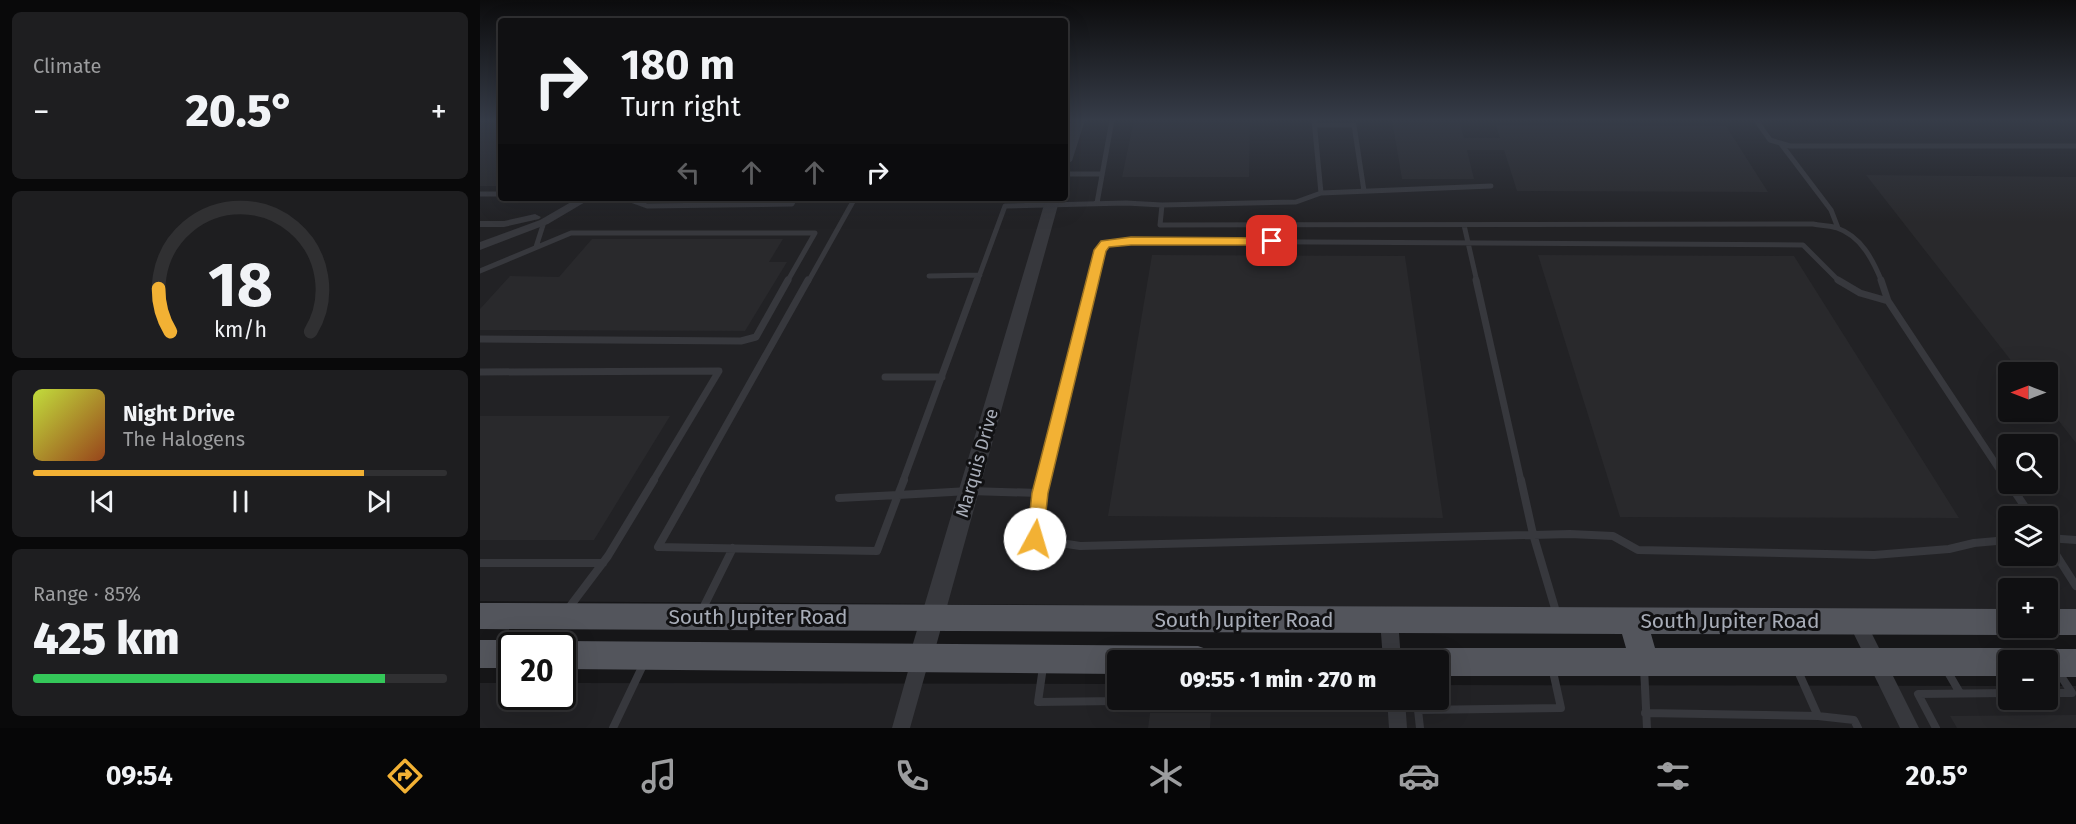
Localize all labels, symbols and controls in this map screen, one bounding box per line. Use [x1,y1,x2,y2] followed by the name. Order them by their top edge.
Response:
[621,40,735,90] text: 180 m
[522,42,600,120] icon: right
[33,54,101,78] text: Climate
[185,84,295,138] text: 20.5°
[621,91,741,123] text: Turn right
[33,92,50,132] text: −
[431,92,447,132] text: +
[672,156,705,189] icon: left
[735,156,768,189] icon: ahead
[798,156,831,189] icon: ahead
[861,156,894,189] icon: right
[1246,215,1297,266] pin
[1255,224,1288,257] icon: arrive
[207,248,273,323] text: 18
[213,317,267,343] text: km/h
[1998,362,2058,422] north arrow
[1998,362,2058,710] map controls
[123,400,235,427] text: Night Drive
[951,406,1003,520] street label: Marquis Drive
[123,427,245,451] text: The Halogens
[1998,434,2058,494] button: search
[86,485,119,518] icon: previous
[224,485,257,518] icon: pause
[362,485,395,518] icon: next
[1998,506,2058,566] button: layers
[1003,507,1067,571] position arrow
[1998,578,2058,638] button: +
[33,582,141,606] text: Range · 85%
[668,604,848,630] street label: South Jupiter Road
[1154,607,1334,633] street label: South Jupiter Road
[1640,608,1820,634] street label: South Jupiter Road
[33,612,180,666] text: 425 km
[498,632,576,710] speed limit sign: 20
[1998,650,2058,710] button: −
[1180,666,1376,693] text: 09:55 · 1 min · 270 m
[384,755,426,797] icon: directions
[638,755,680,797] icon: music
[891,755,933,797] icon: phone
[1145,755,1187,797] icon: climate
[1398,755,1440,797] icon: car
[1652,755,1694,797] icon: filters
[106,760,173,792] text: 09:54
[1905,760,1970,792] text: 20.5°

